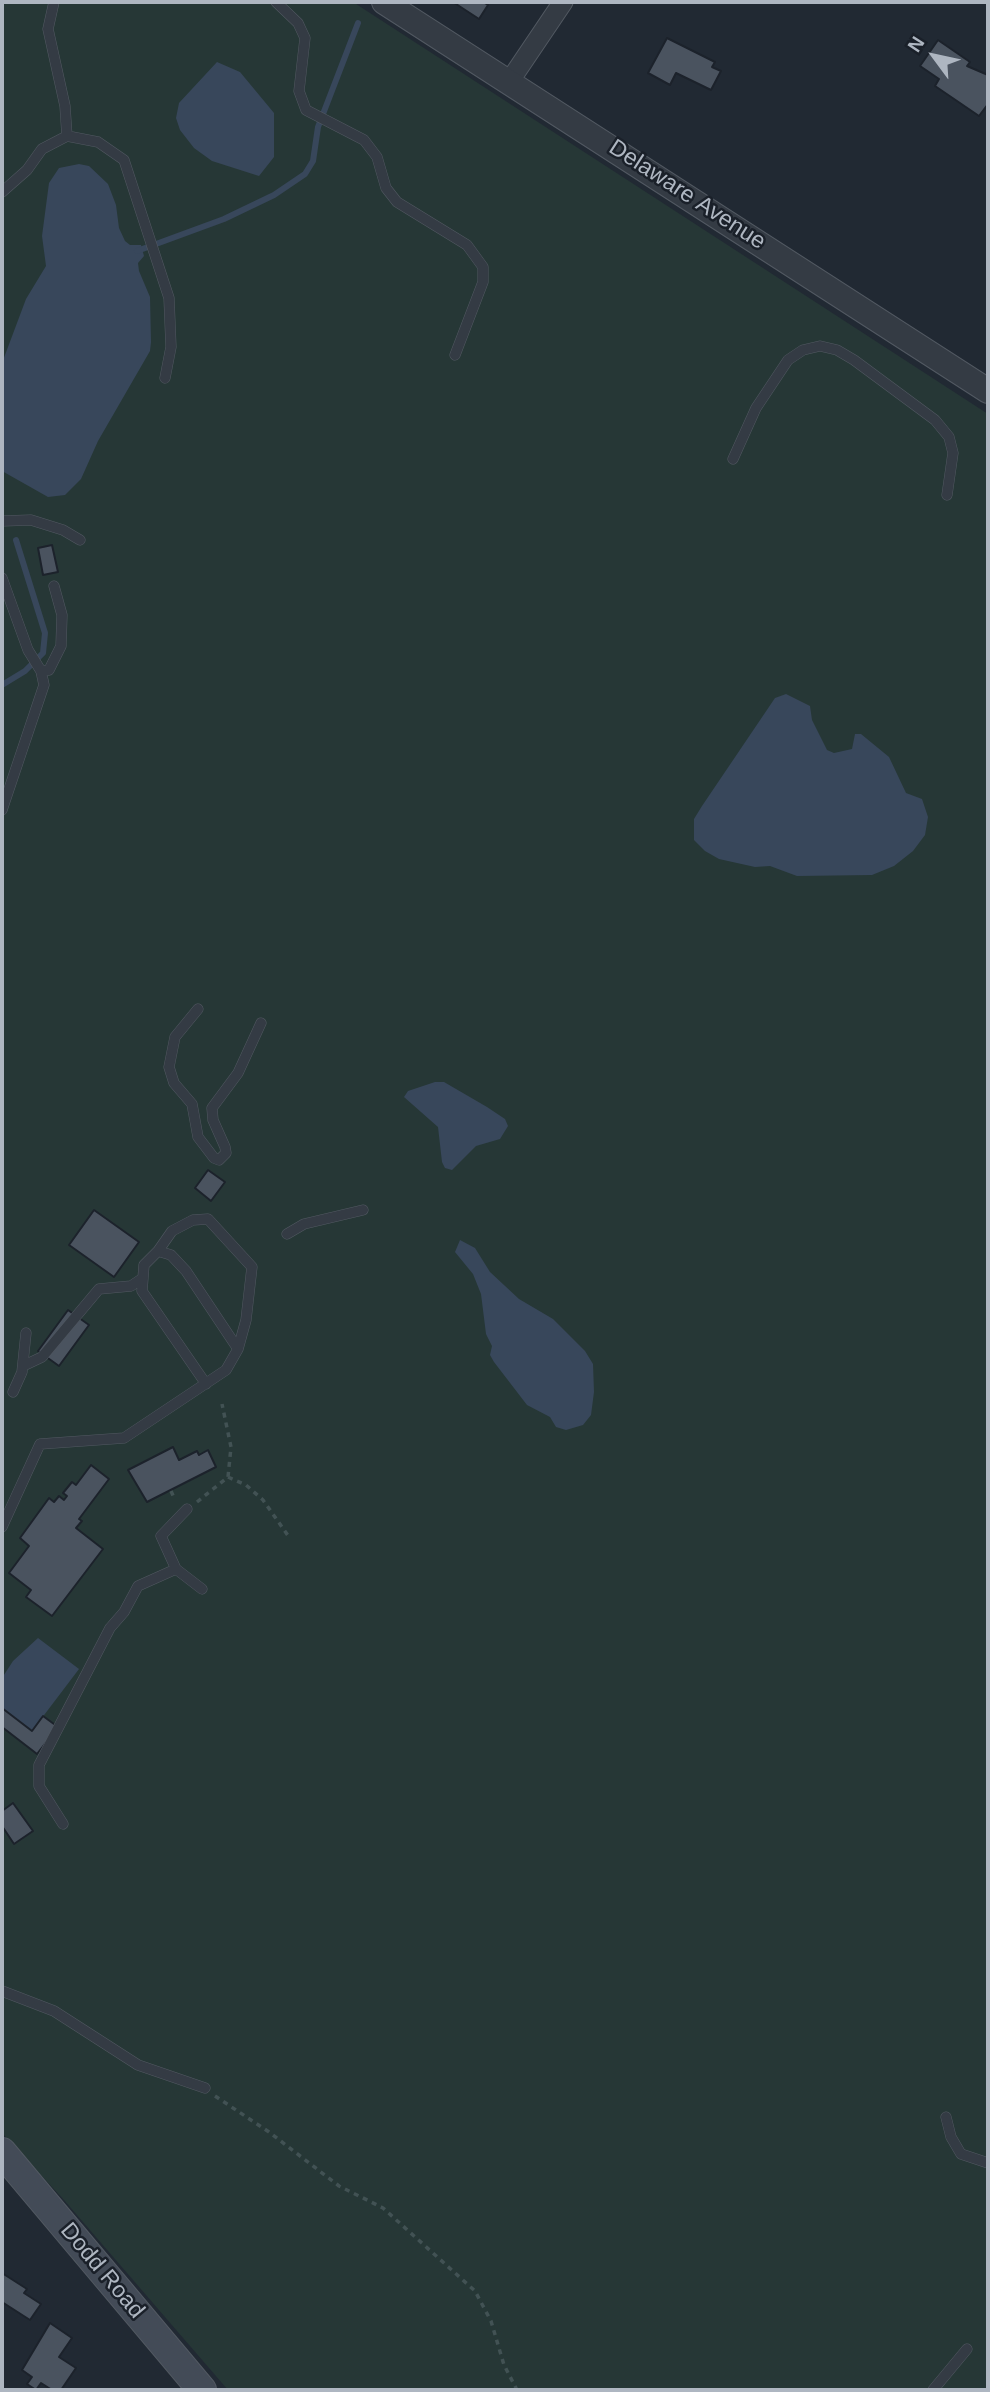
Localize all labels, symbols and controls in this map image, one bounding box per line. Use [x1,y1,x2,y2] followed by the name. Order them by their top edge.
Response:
[899,21,969,91] north arrow
[903,33,929,56] text: N
[604,134,770,256] street label: Delaware Avenue
[54,2218,150,2324] street label: Dodd Road

